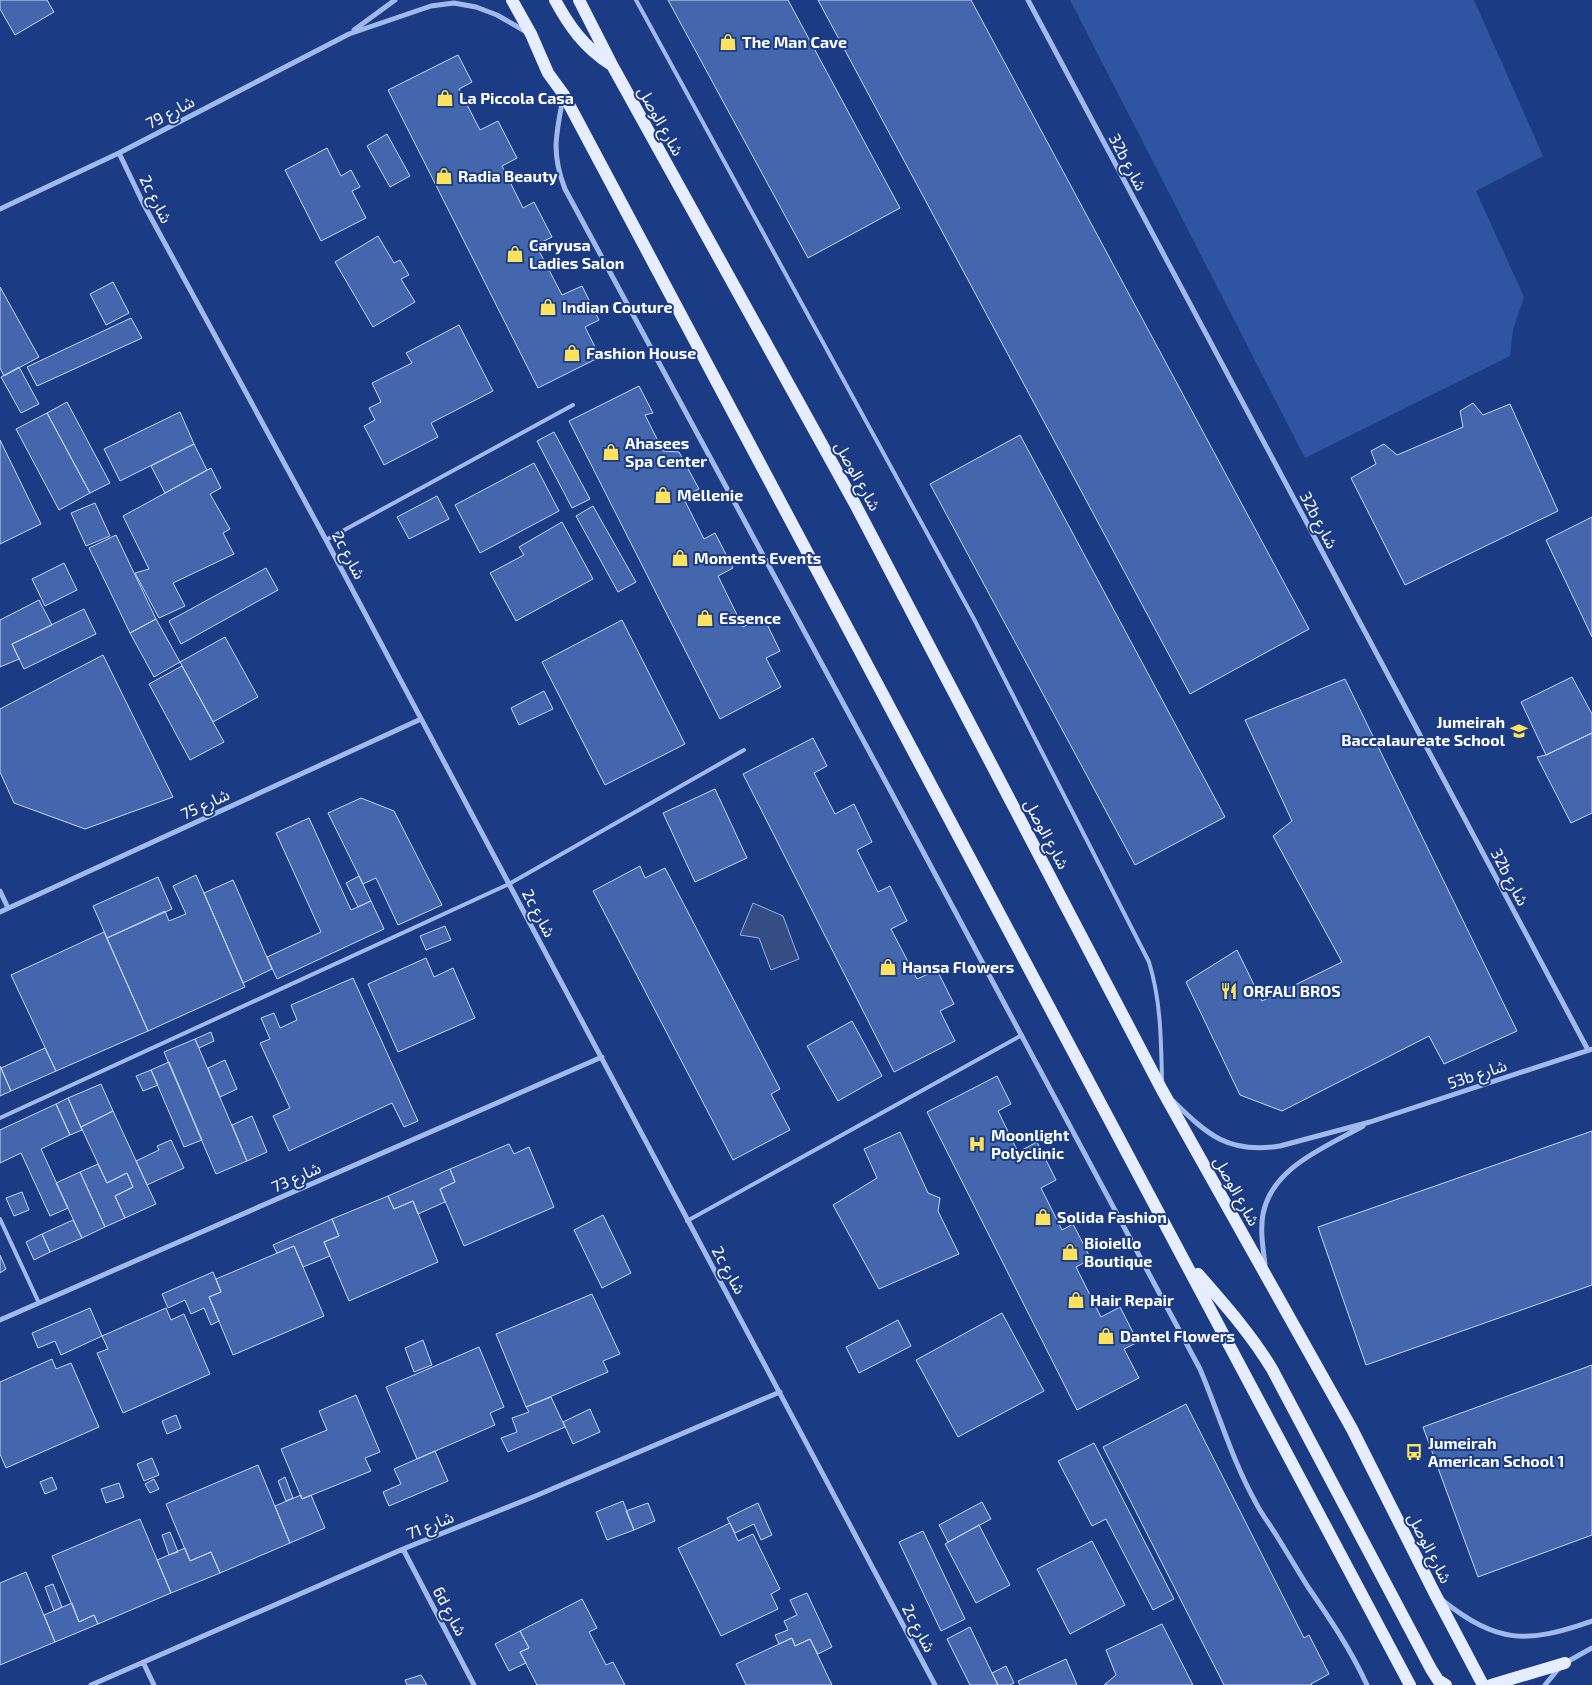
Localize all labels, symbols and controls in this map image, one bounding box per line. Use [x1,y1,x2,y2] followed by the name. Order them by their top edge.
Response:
[718,32,738,52] shop icon: The Man Cave
[742,32,847,51] place label: The Man Cave
[631,83,688,161] street label: شارع الوصل
[435,88,455,108] shop icon: La Piccola Casa
[459,88,574,107] place label: La Piccola Casa
[142,91,199,136] street label: شارع 79
[1102,130,1151,195] street label: 32b شارع
[434,166,454,186] shop icon: Radia Beauty
[458,166,558,186] place label: Radia Beauty
[133,171,177,228] street label: 2c شارع
[529,235,624,272] place label: Caryusa Ladies Salon
[505,244,525,264] shop icon: Caryusa Ladies Salon
[538,297,558,317] shop icon: Indian Couture
[562,297,673,316] place label: Indian Couture
[562,343,582,363] shop icon: Fashion House
[586,343,696,362] place label: Fashion House
[625,433,707,470] place label: Ahasees Spa Center
[828,438,885,516] street label: شارع الوصل
[601,442,621,462] shop icon: Ahasees Spa Center
[653,485,673,505] shop icon: Mellenie
[677,485,743,504] place label: Mellenie
[1293,488,1342,553] street label: 32b شارع
[325,528,370,584] street label: 2c شارع
[670,548,690,568] shop icon: Moments Events
[694,548,821,567] place label: Moments Events
[695,608,715,628] shop icon: Essence
[719,608,781,627] place label: Essence
[1341,712,1506,749] place label: Jumeirah Baccalaureate School
[1509,721,1529,741] school or university icon: Jumeirah Baccalaureate School
[177,784,234,827] street label: شارع 75
[1018,796,1074,874] street label: شارع الوصل
[1484,845,1533,910] street label: 32b شارع
[515,886,560,942] street label: 2c شارع
[878,957,898,977] shop icon: Hansa Flowers
[902,957,1014,976] place label: Hansa Flowers
[1219,981,1239,1001] restaurant icon: ORFALI BROS
[1243,981,1341,1000] place label: ORFALI BROS
[1445,1055,1510,1096] street label: 53b شارع
[991,1125,1070,1163] place label: Moonlight Polyclinic
[967,1134,987,1154] hospital icon: Moonlight Polyclinic
[1207,1153,1264,1231] street label: شارع الوصل
[268,1157,325,1199] street label: شارع 73
[1033,1207,1053,1227] shop icon: Solida Fashion
[1057,1207,1167,1226] place label: Solida Fashion
[1084,1233,1152,1270] place label: Bioiello Boutique
[1060,1242,1080,1262] shop icon: Bioiello Boutique
[705,1243,750,1299] street label: 2c شارع
[1066,1290,1086,1310] shop icon: Hair Repair
[1090,1290,1174,1309] place label: Hair Repair
[1096,1326,1116,1346] shop icon: Dantel Flowers
[1120,1326,1235,1345] place label: Dantel Flowers
[1428,1433,1564,1470] place label: Jumeirah American School 1
[1404,1442,1424,1462] bus stop icon: Jumeirah American School 1
[403,1506,458,1546] street label: شارع 71
[1401,1509,1456,1588] street label: شارع الوصل
[426,1583,471,1641] street label: 6d شارع
[895,1601,940,1657] street label: 2c شارع

